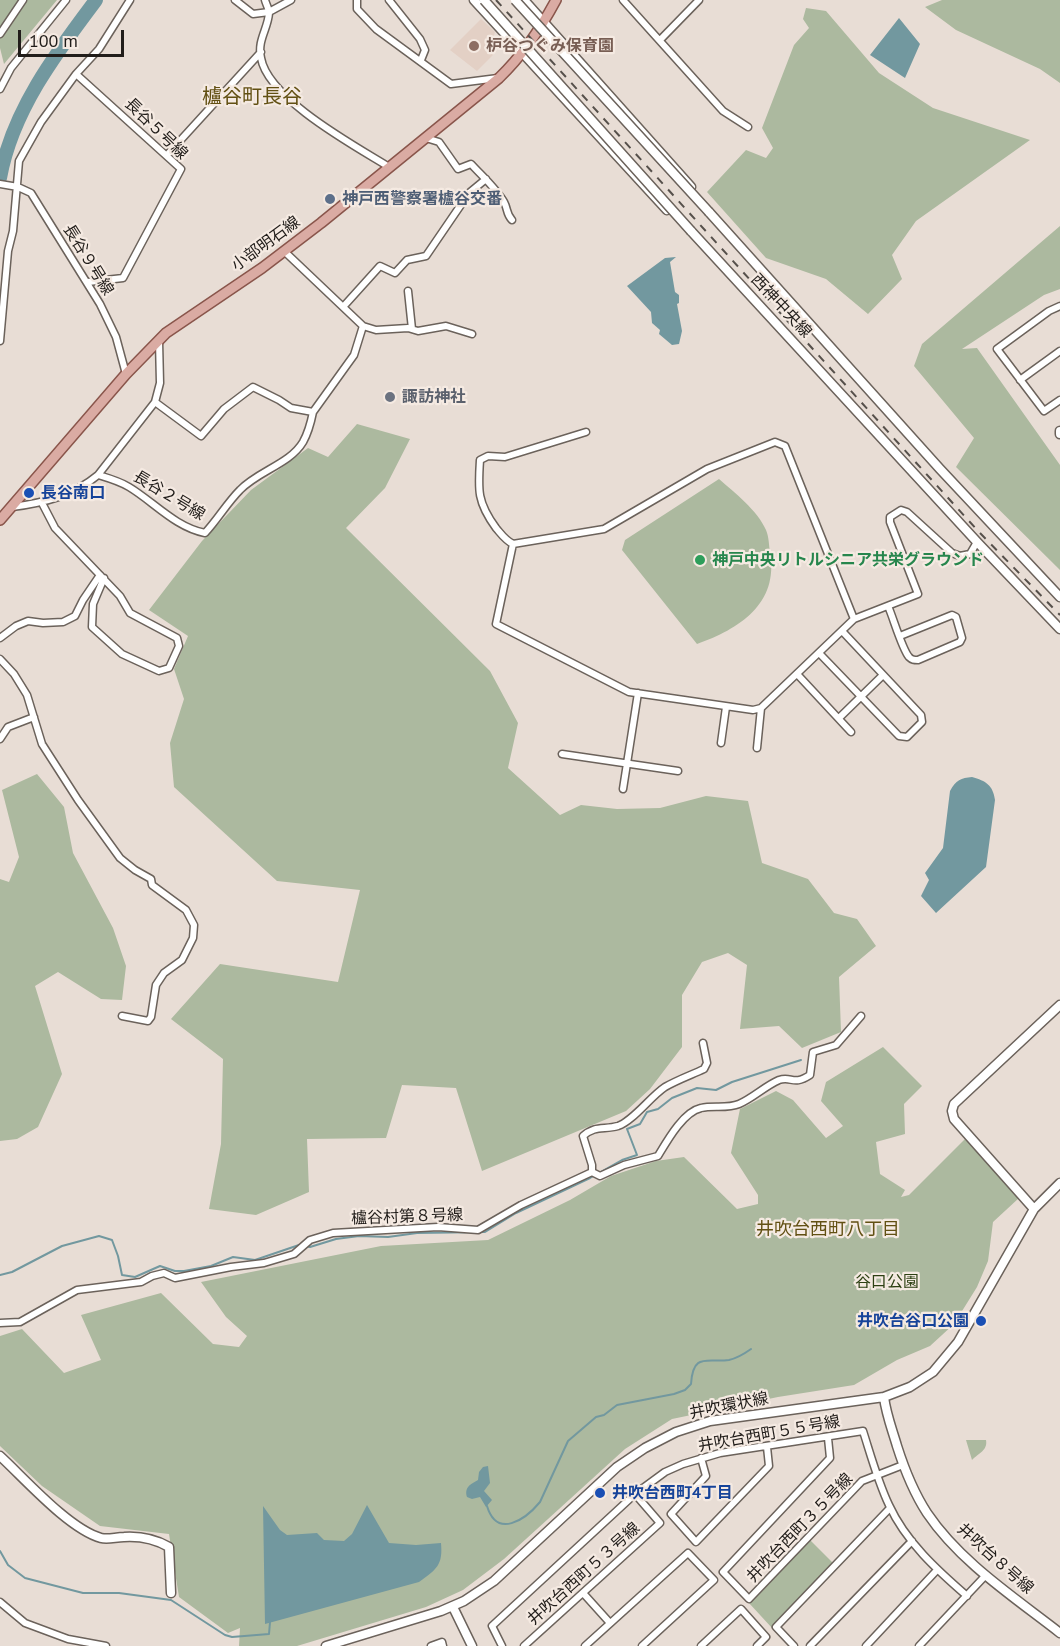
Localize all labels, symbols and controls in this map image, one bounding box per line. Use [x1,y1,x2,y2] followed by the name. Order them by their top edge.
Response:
[21,18,128,56] scale bar
[29,29,78,52] text: 100 m
[486,36,614,56] place label: 枦谷つぐみ保育園
[467,39,481,53] marker: 枦谷つぐみ保育園
[202,85,302,109] district label: 櫨谷町長谷
[121,94,191,164] street label: 長谷５号線
[342,189,502,209] place label: 神戸西警察署櫨谷交番
[323,192,337,206] marker: 神戸西警察署櫨谷交番
[228,213,304,275] street label: 小部明石線
[59,221,117,299] street label: 長谷９号線
[747,270,815,342] street label: 西神中央線
[402,387,466,407] place label: 諏訪神社
[383,390,397,404] marker: 諏訪神社
[130,467,208,525] street label: 長谷２号線
[41,483,105,503] place label: 長谷南口
[22,486,36,500] marker: 長谷南口
[712,550,984,570] place label: 神戸中央リトルシニア共栄グラウンド
[693,553,707,567] marker: 神戸中央リトルシニア共栄グラウンド
[351,1205,463,1229] street label: 櫨谷村第８号線
[756,1219,900,1241] district label: 井吹台西町八丁目
[855,1272,919,1292] park label: 谷口公園
[857,1311,969,1331] place label: 井吹台谷口公園
[974,1314,988,1328] marker: 井吹台谷口公園
[688,1389,770,1423] street label: 井吹環状線
[696,1412,842,1456] street label: 井吹台西町５５号線
[743,1470,857,1586] street label: 井吹台西町３５号線
[612,1483,733,1503] place label: 井吹台西町4丁目
[593,1486,607,1500] marker: 井吹台西町4丁目
[524,1519,644,1629] street label: 井吹台西町５３号線
[953,1520,1037,1598] street label: 井吹台８号線

